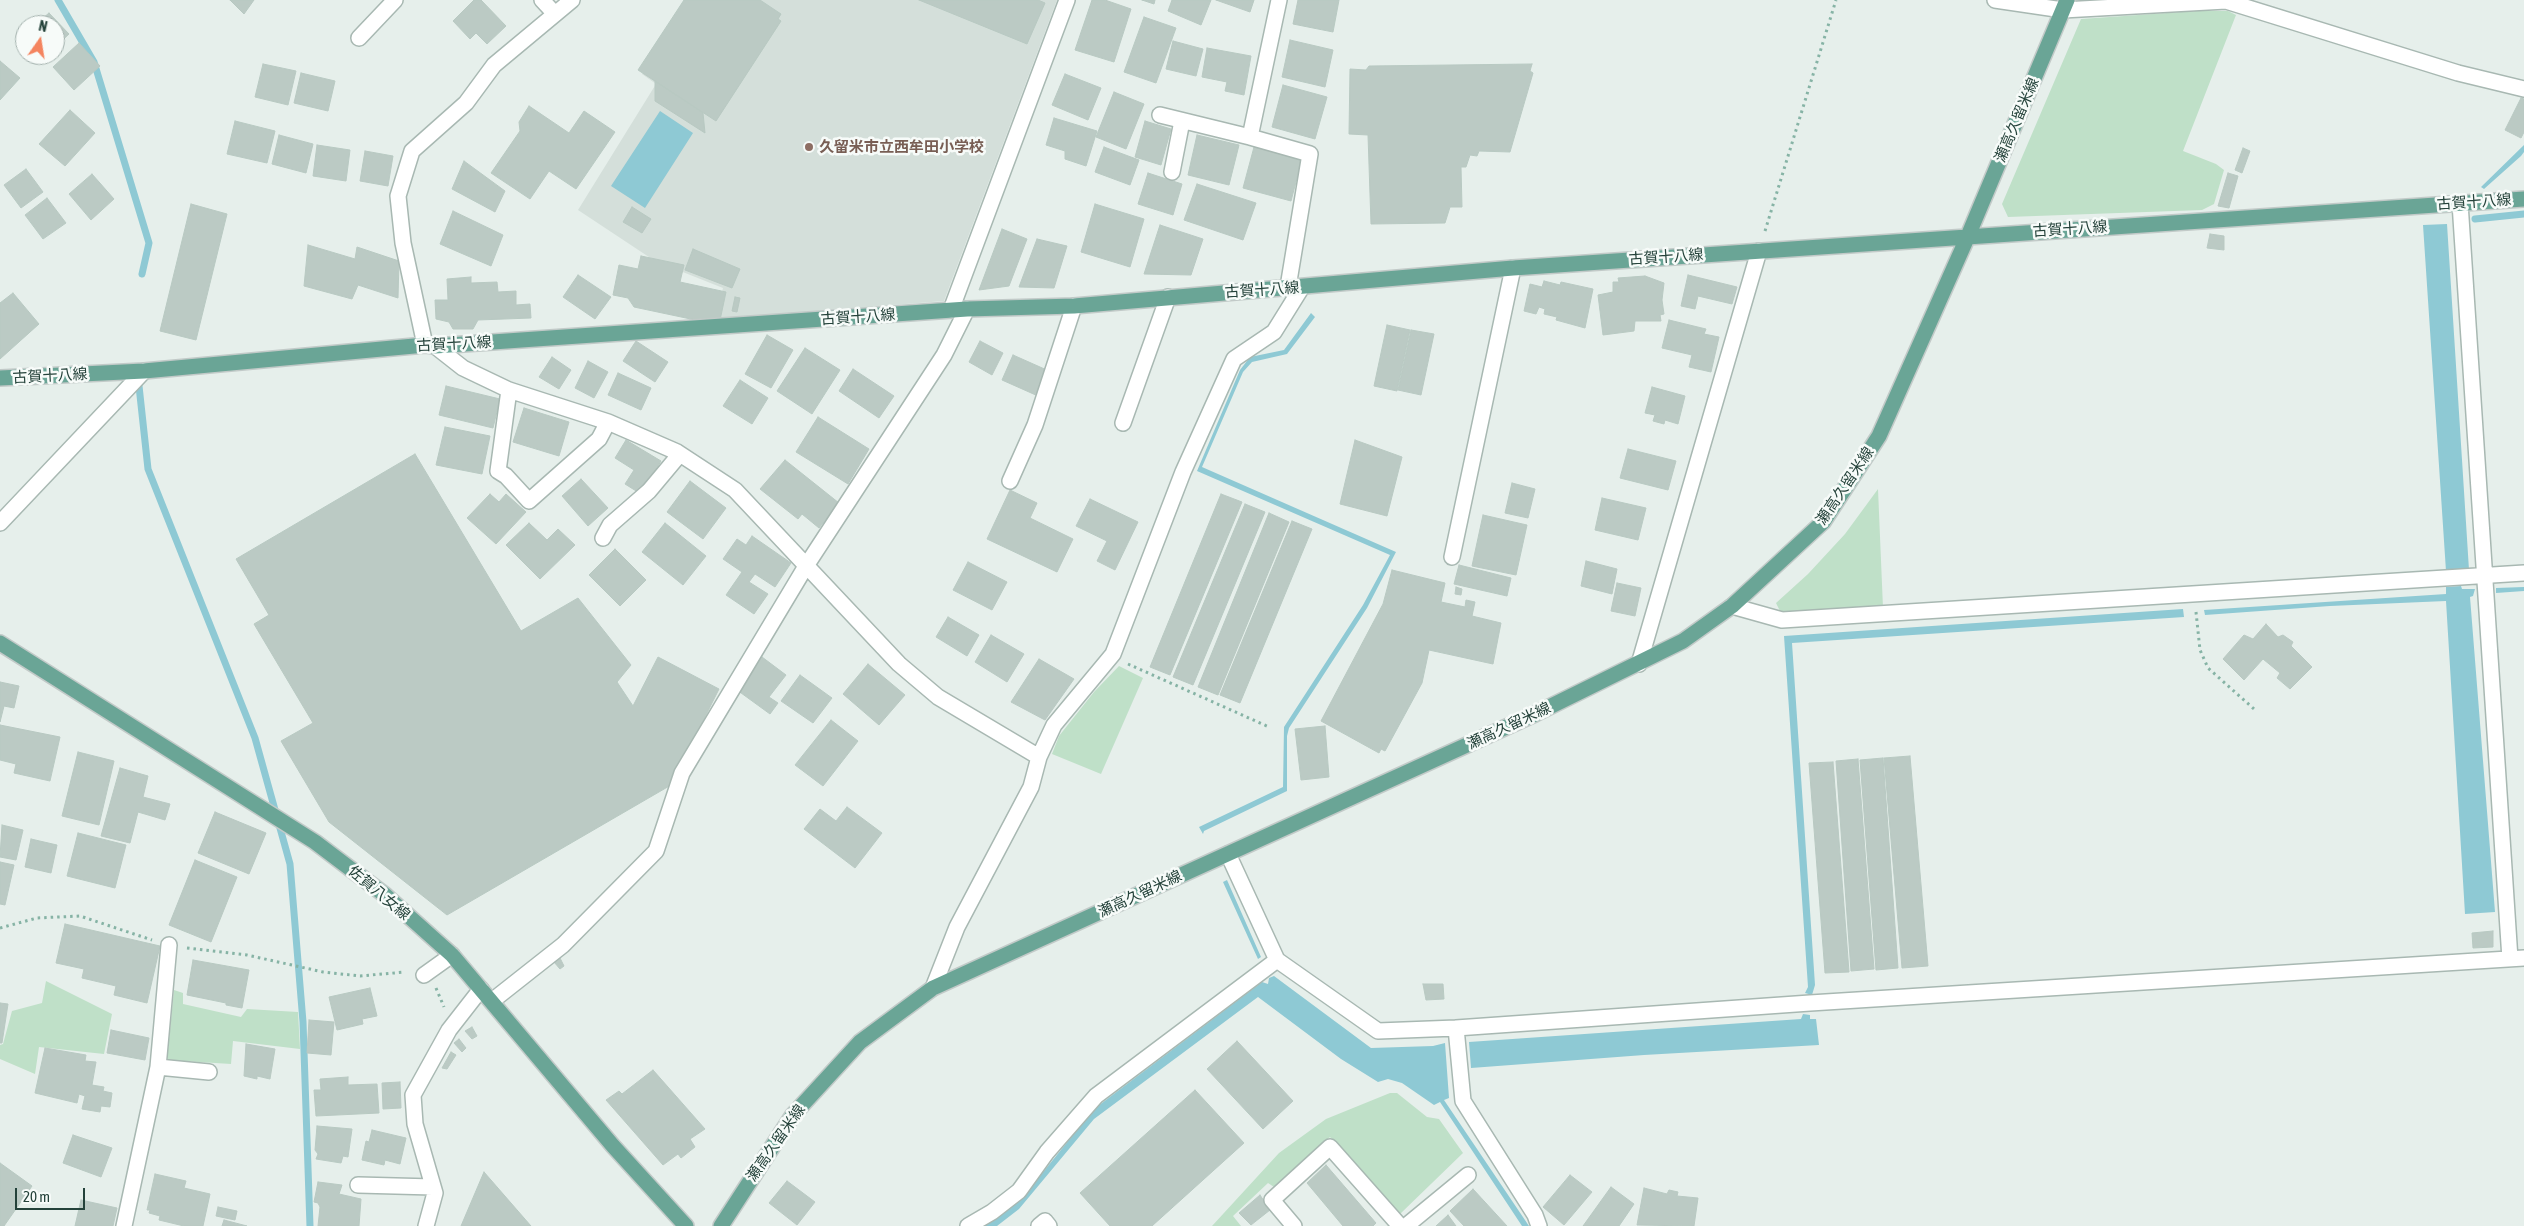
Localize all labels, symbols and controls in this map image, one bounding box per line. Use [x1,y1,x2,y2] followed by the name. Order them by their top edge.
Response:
[15,15,65,65] north arrow
[37,18,49,35] text: N
[1991,75,2043,165] street label: 瀬高久留米線
[819,138,984,156] place label: 久留米市立西牟田小学校
[803,141,815,153] marker: 久留米市立西牟田小学校
[2436,190,2512,214] street label: 古賀十八線
[2032,217,2108,241] street label: 古賀十八線
[1628,245,1704,269] street label: 古賀十八線
[1224,278,1300,302] street label: 古賀十八線
[820,305,896,329] street label: 古賀十八線
[416,333,492,355] street label: 古賀十八線
[12,365,88,387] street label: 古賀十八線
[1812,444,1878,528] street label: 瀬高久留米線
[1464,699,1554,753] street label: 瀬高久留米線
[344,862,414,924] street label: 佐賀八女線
[1095,867,1185,921] street label: 瀬高久留米線
[743,1101,809,1185] street label: 瀬高久留米線
[18,1178,88,1210] scale bar
[23,1188,50,1205] text: 20 m

